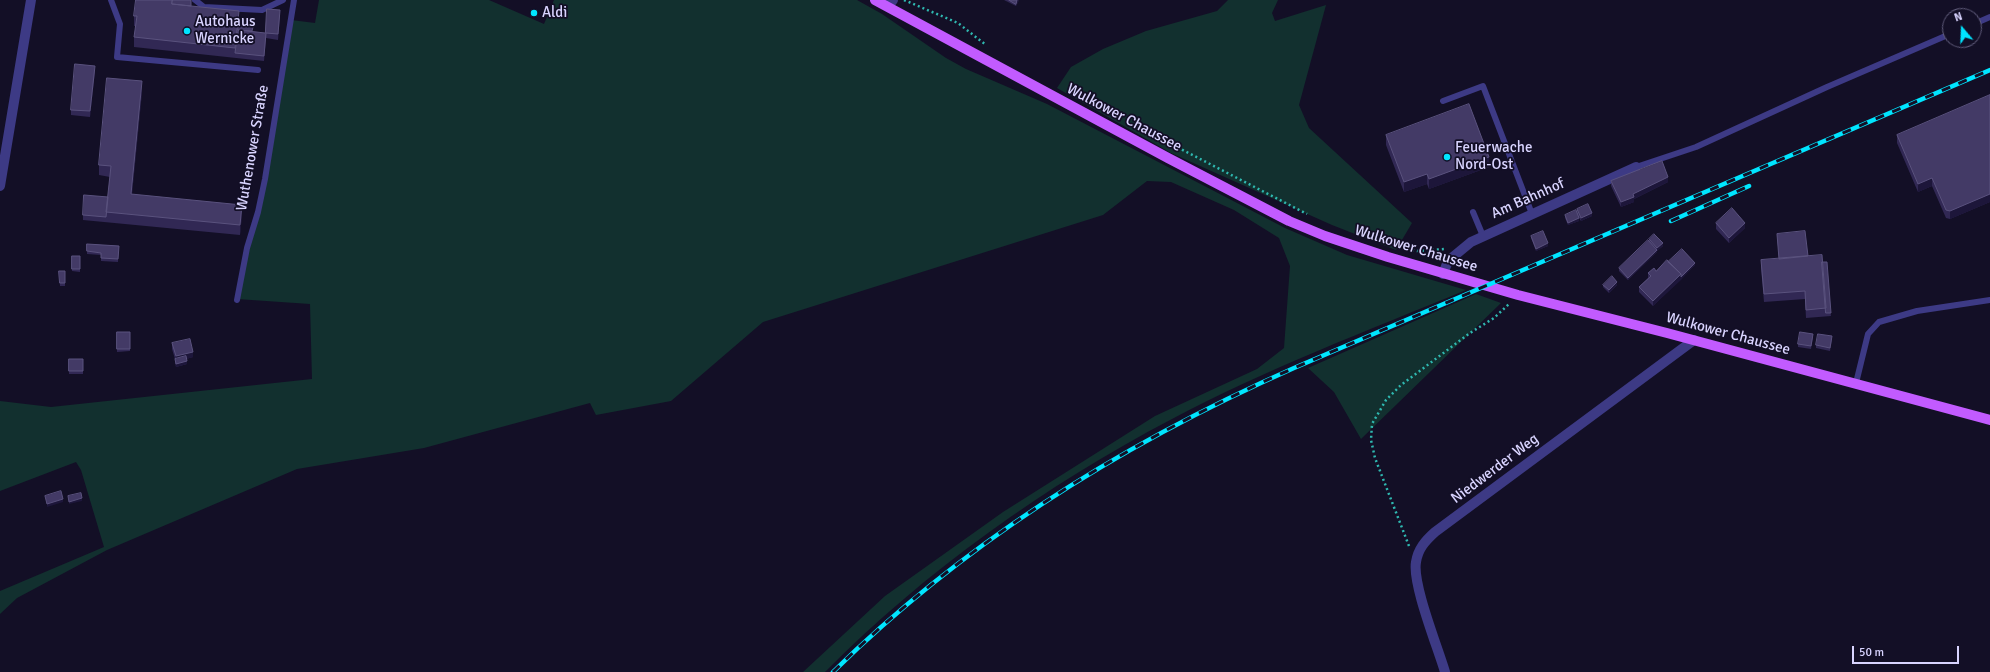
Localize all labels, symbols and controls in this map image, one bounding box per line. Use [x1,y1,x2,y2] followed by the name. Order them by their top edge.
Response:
[542,4,567,22] place label: Aldi
[529,8,539,18] marker: Aldi
[1942,8,1982,48] north arrow
[1953,10,1964,25] text: N
[195,13,256,48] place label: Autohaus Wernicke
[182,26,192,36] marker: Autohaus Wernicke
[1063,80,1185,156] street label: Wulkower Chaussee
[233,84,273,212] street label: Wuthenower Straße
[1455,139,1532,174] place label: Feuerwache Nord-Ost
[1442,152,1452,162] marker: Feuerwache Nord-Ost
[1489,175,1567,223] street label: Am Bahnhof
[1352,222,1480,276] street label: Wulkower Chaussee
[1664,309,1792,359] street label: Wulkower Chaussee
[1448,430,1542,508] street label: Niedwerder Weg
[1854,638,1961,664] scale bar
[1859,645,1884,660] text: 50 m

